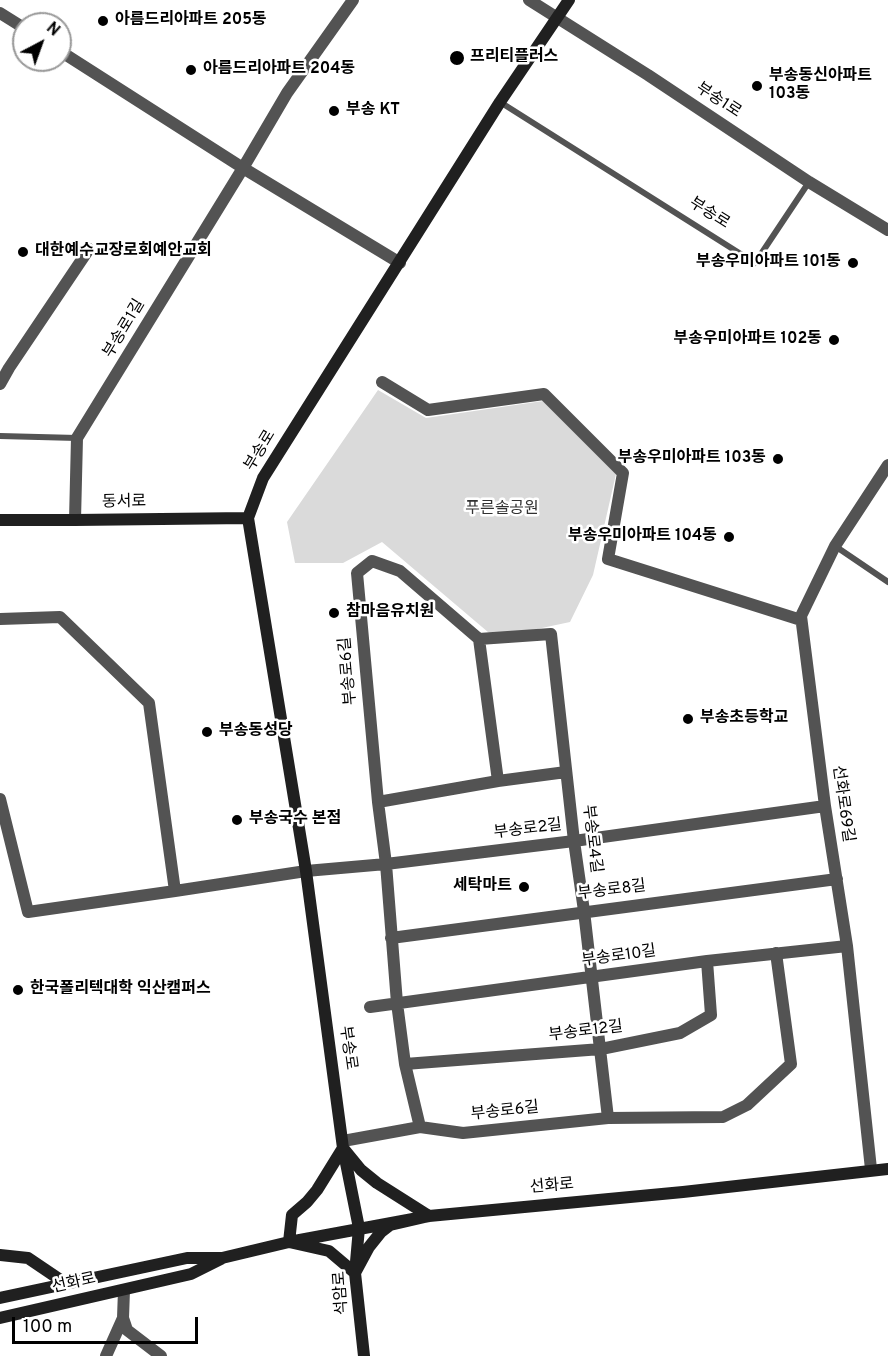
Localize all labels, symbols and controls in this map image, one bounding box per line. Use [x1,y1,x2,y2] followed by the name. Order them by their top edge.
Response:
[115,11,267,31] place label: 아름드리아파트 205동
[12,12,72,72] north arrow
[96,14,110,28] marker: 아름드리아파트 205동
[42,19,63,41] text: N
[470,48,558,68] place label: 프리티플러스
[448,49,466,67] marker: 프리티플러스
[203,60,355,80] place label: 아름드리아파트 204동
[184,63,198,77] marker: 아름드리아파트 204동
[769,67,872,105] place label: 부송동신아파트 103동
[692,79,744,123] street label: 부송1로
[750,79,764,93] marker: 부송동신아파트 103동
[346,101,400,121] place label: 부송 KT
[327,104,341,118] marker: 부송 KT
[685,194,733,234] street label: 부송로
[35,242,212,262] place label: 대한예수교장로회예안교회
[16,245,30,259] marker: 대한예수교장로회예안교회
[696,253,841,273] place label: 부송우미아파트 101동
[846,256,860,270] marker: 부송우미아파트 101동
[100,296,150,362] street label: 부송로1길
[674,330,822,350] place label: 부송우미아파트 102동
[827,333,841,347] marker: 부송우미아파트 102동
[241,427,281,475] street label: 부송로
[618,449,766,469] place label: 부송우미아파트 103동
[771,452,785,466] marker: 부송우미아파트 103동
[102,493,146,513] street label: 동서로
[465,500,539,520] park label: 푸른솔공원
[568,527,717,547] place label: 부송우미아파트 104동
[722,530,736,544] marker: 부송우미아파트 104동
[346,603,434,623] place label: 참마음유치원
[327,606,341,620] marker: 참마음유치원
[336,636,362,706] street label: 부송로6길
[700,709,788,729] place label: 부송초등학교
[681,712,695,726] marker: 부송초등학교
[219,722,293,742] place label: 부송동성당
[200,725,214,739] marker: 부송동성당
[827,764,857,844] street label: 선화로69길
[577,804,605,874] street label: 부송로4길
[249,810,341,830] place label: 부송국수 본점
[230,813,244,827] marker: 부송국수 본점
[493,816,563,844] street label: 부송로2길
[453,877,512,897] place label: 세탁마트
[577,877,647,905] street label: 부송로8길
[517,880,531,894] marker: 세탁마트
[580,942,658,972] street label: 부송로10길
[30,980,211,1000] place label: 한국폴리텍대학 익산캠퍼스
[11,983,25,997] marker: 한국폴리텍대학 익산캠퍼스
[548,1018,624,1046] street label: 부송로12길
[334,1025,360,1071] street label: 부송로
[470,1099,540,1125] street label: 부송로6길
[529,1176,575,1198] street label: 선화로
[50,1270,98,1298] street label: 선화로
[331,1270,353,1316] street label: 석암로
[15,1305,201,1343] scale bar
[23,1316,72,1339] text: 100 m

